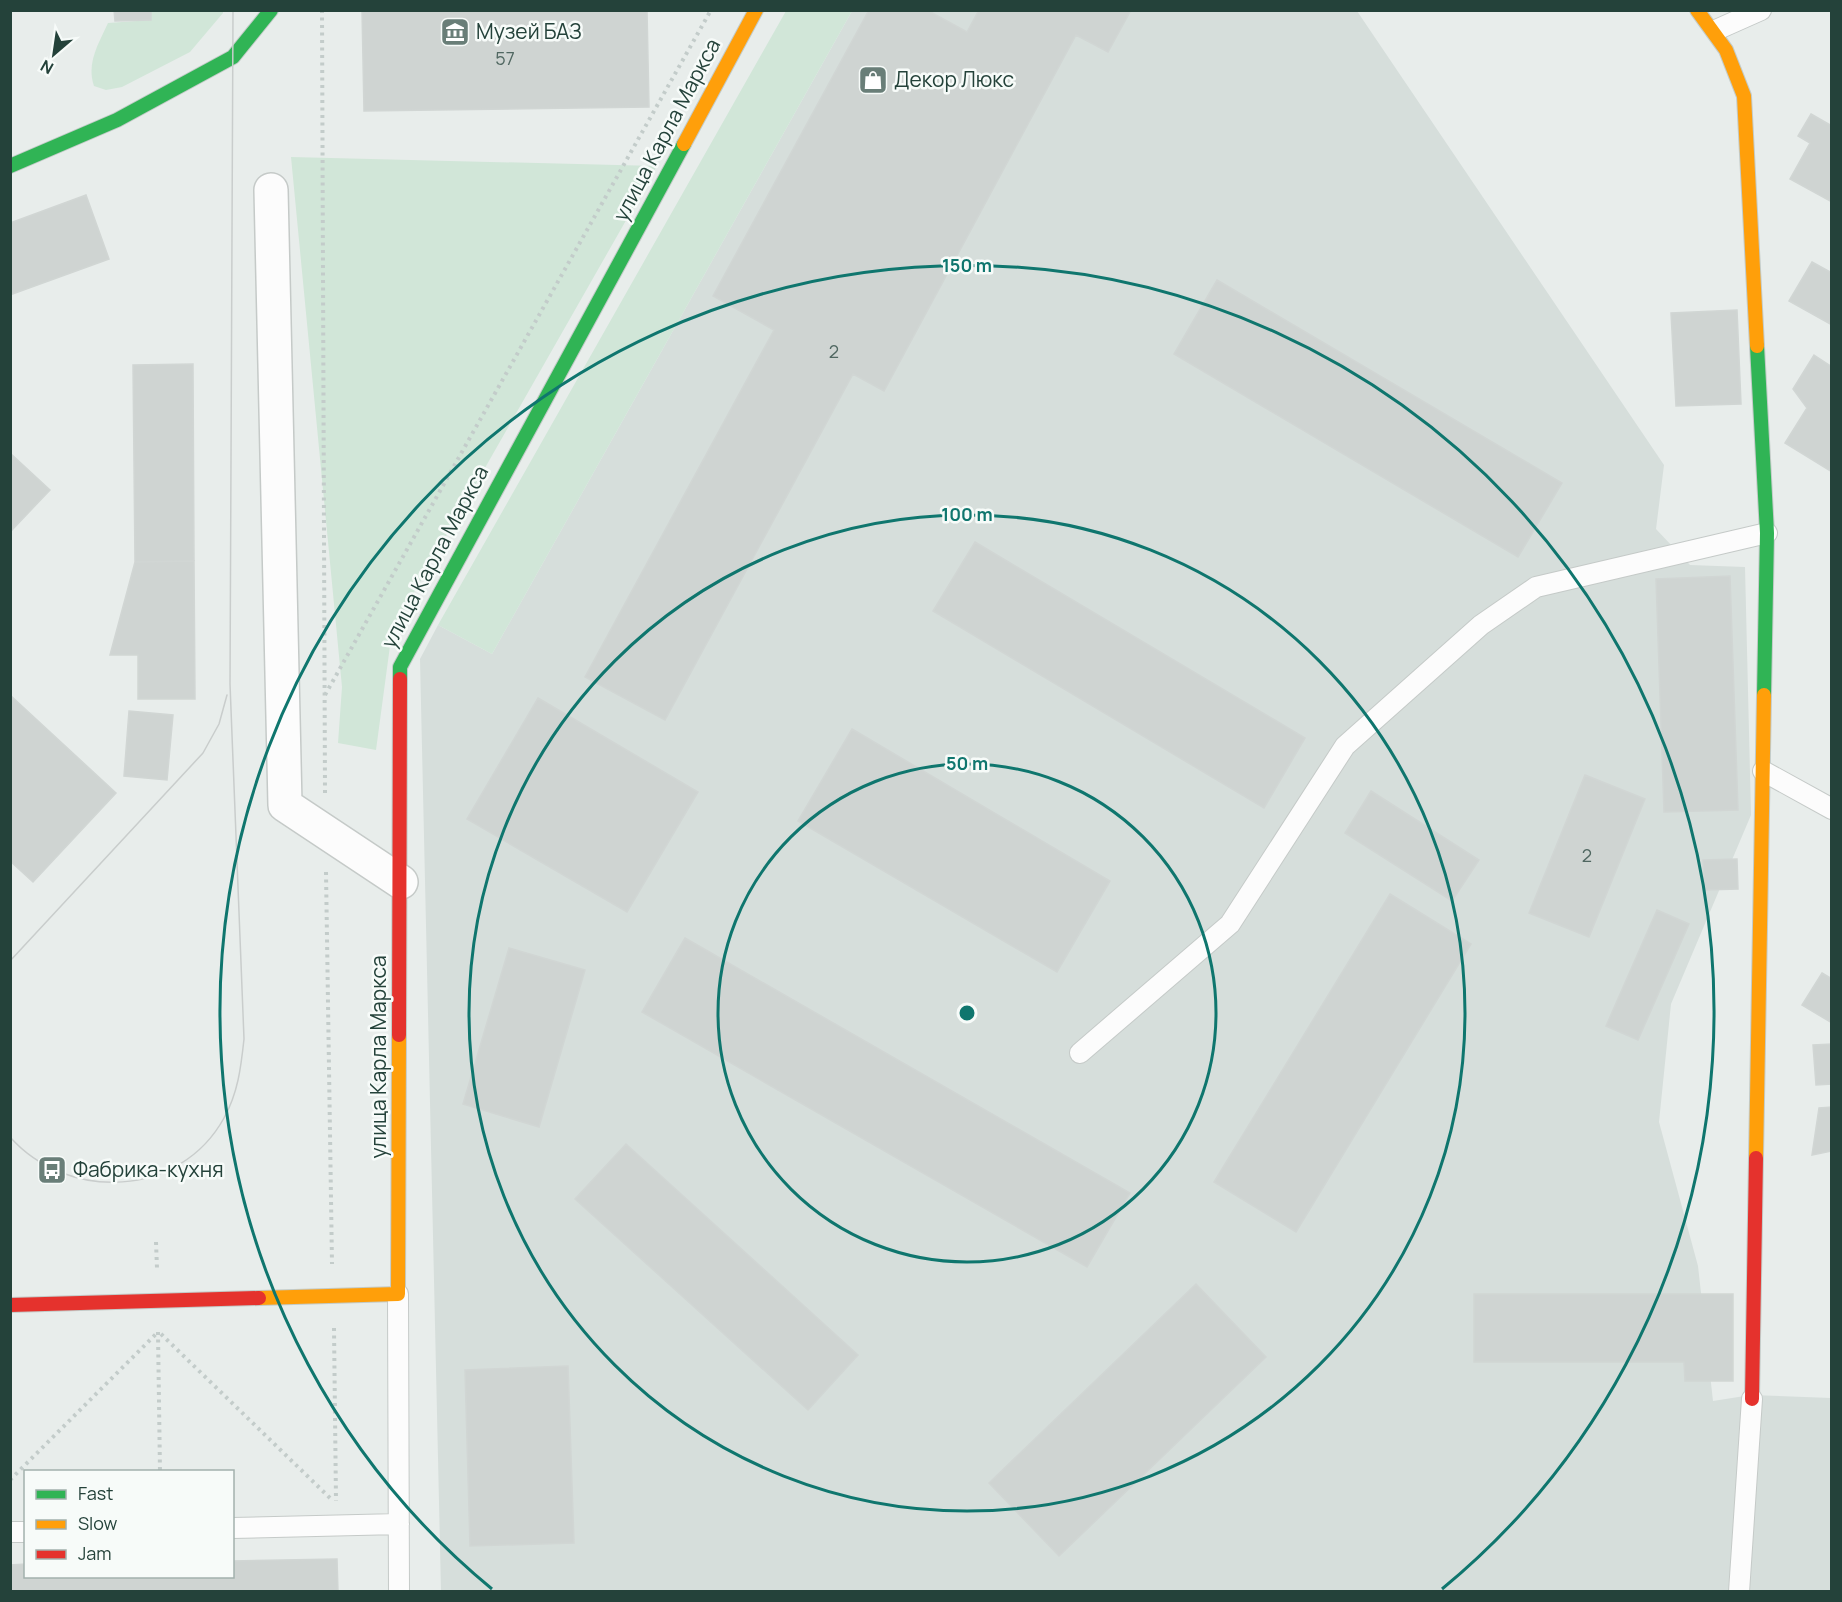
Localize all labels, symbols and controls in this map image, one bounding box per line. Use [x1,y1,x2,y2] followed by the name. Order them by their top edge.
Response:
[439,16,471,48] museum icon: Музей БАЗ
[476,17,581,45] place label: Музей БАЗ
[24,24,84,84] north arrow
[606,33,726,226] street label: улица Карла Маркса
[495,46,515,70] house number: 57
[36,55,57,80] text: N
[857,64,889,96] shop icon: Декор Люкс
[894,65,1014,93] place label: Декор Люкс
[942,253,992,277] text: 150 m
[829,339,839,363] house number: 2
[374,460,494,653] street label: улица Карла Маркса
[941,502,993,526] text: 100 m
[946,751,988,775] text: 50 m
[1582,843,1592,867] house number: 2
[364,955,392,1159] street label: улица Карла Маркса
[957,1003,977,1023] centre of rings
[36,1154,68,1186] bus stop icon: Фабрика-кухня
[73,1155,224,1183] place label: Фабрика-кухня
[24,1470,234,1578] legend
[78,1481,113,1505] text: Fast
[78,1511,118,1535] text: Slow
[78,1541,112,1565] text: Jam

